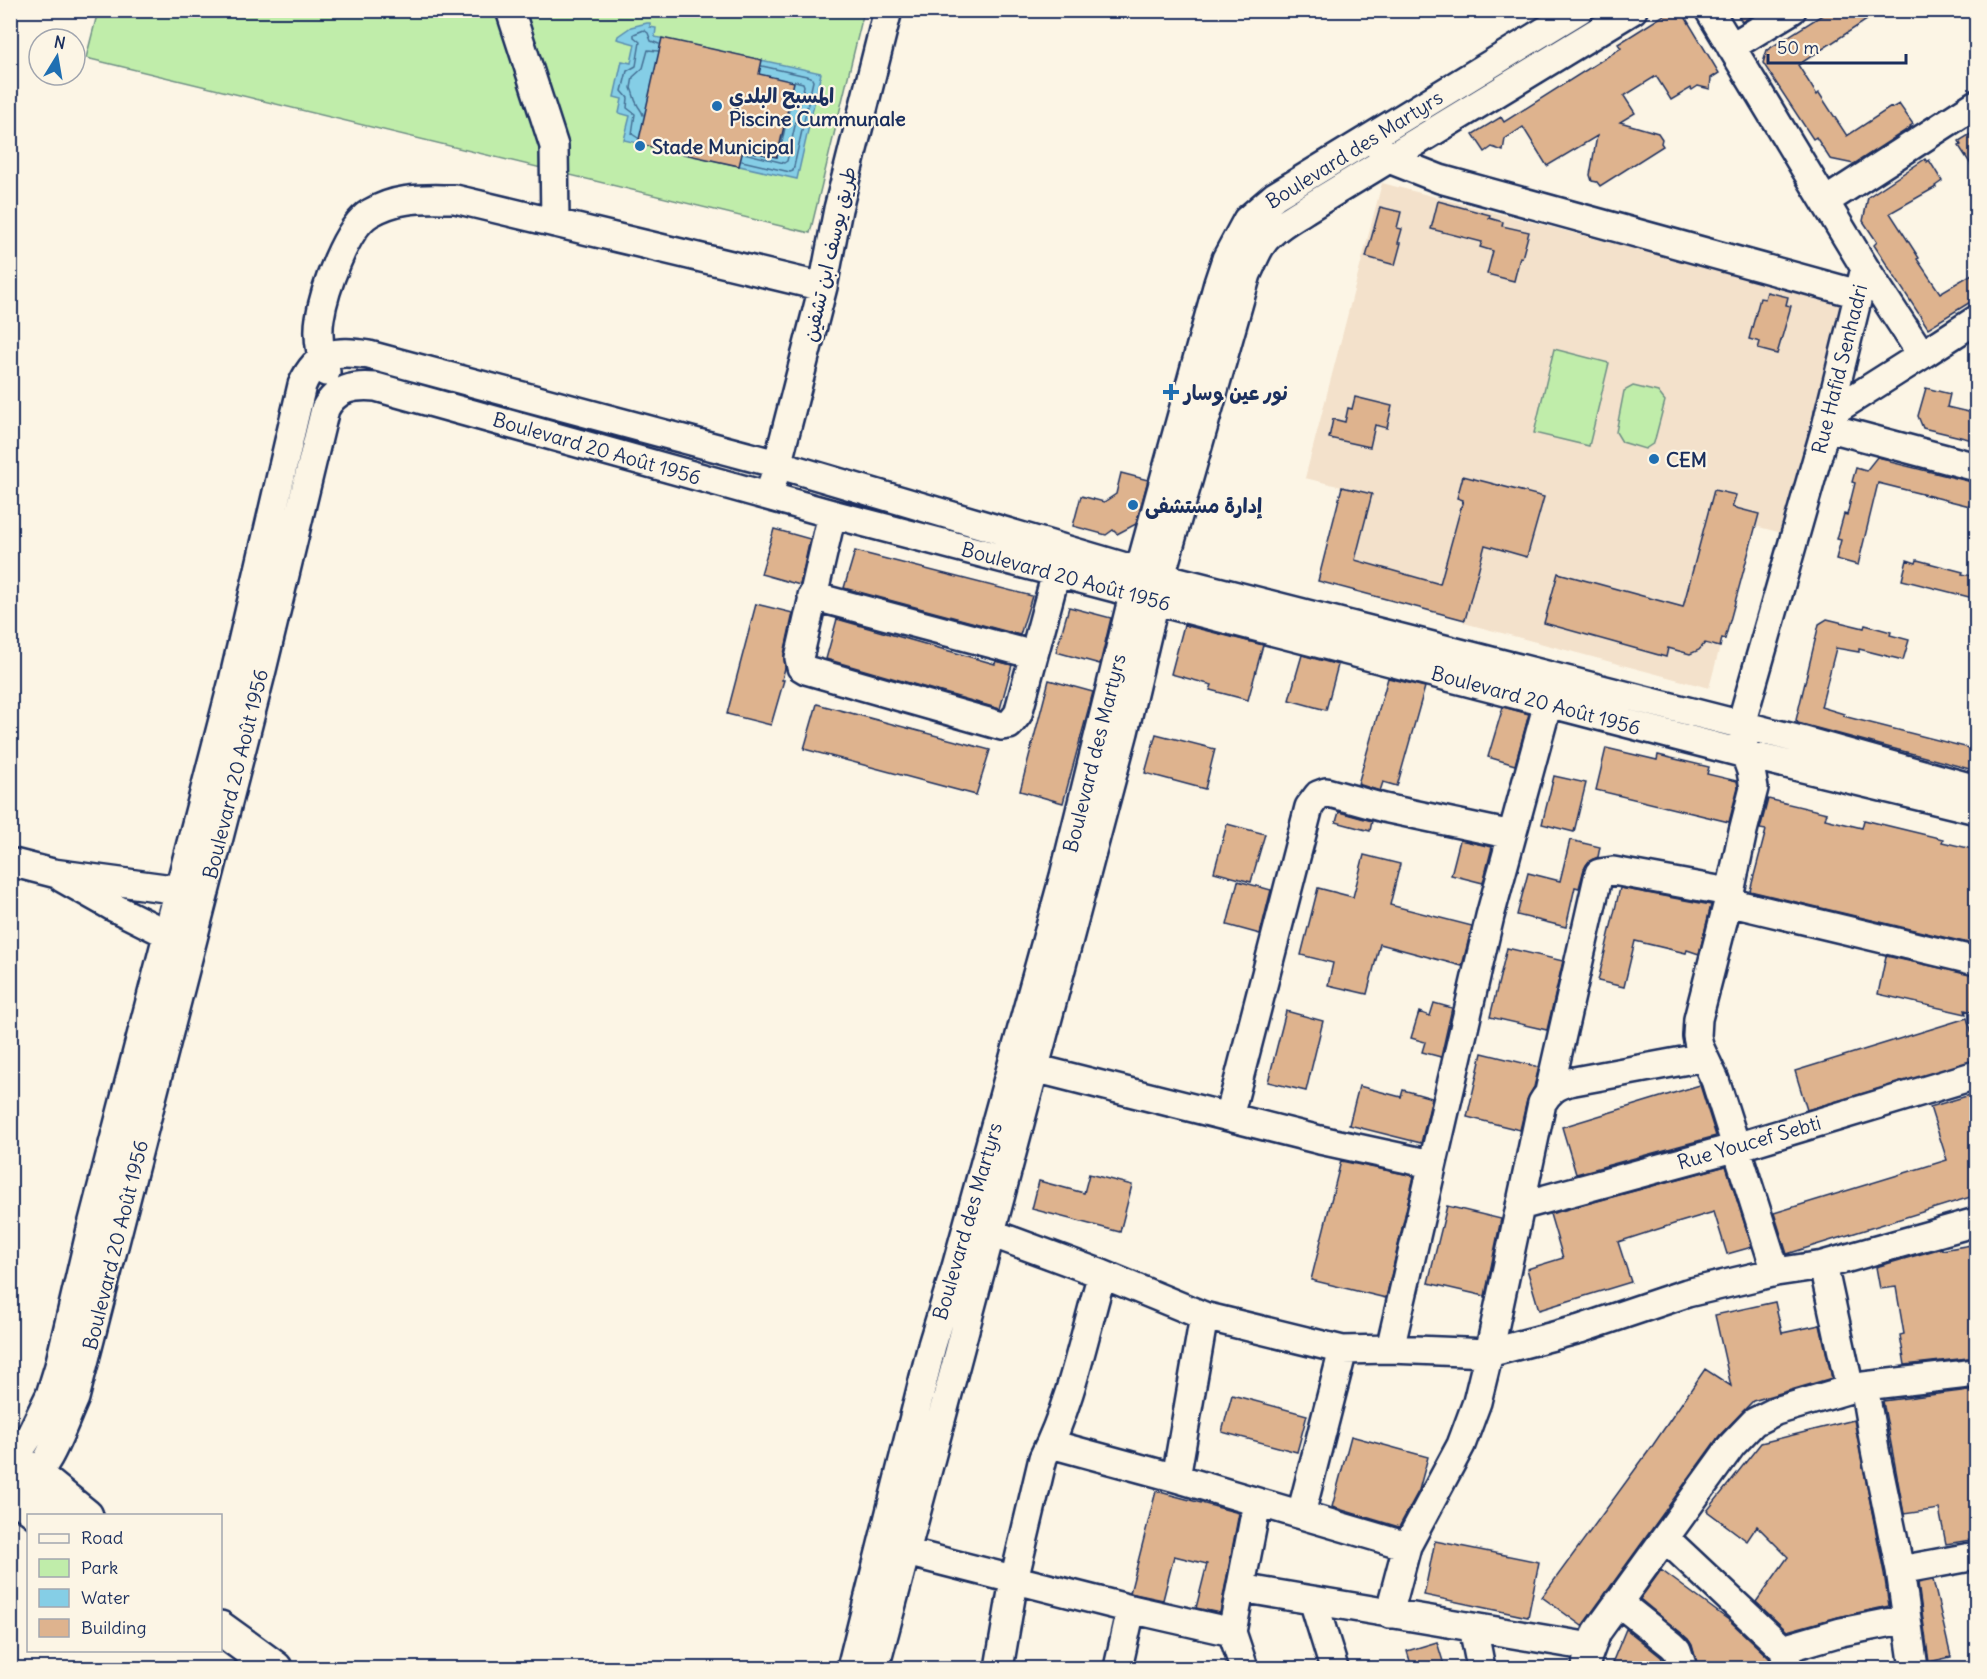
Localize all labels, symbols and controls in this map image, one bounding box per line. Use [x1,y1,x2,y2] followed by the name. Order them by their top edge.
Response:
[27,27,87,87] north arrow
[1768,27,1906,65] scale bar
[53,31,67,53] text: N
[1777,36,1819,59] text: 50 m
[729,83,906,131] place label: المسبح البلدي Piscine Cummunale
[1261,84,1447,214] street label: Boulevard des Martyrs
[710,99,724,113] marker: المسبح البلدي Piscine Cummunale
[652,134,794,159] place label: Stade Municipal
[633,139,647,153] marker: Stade Municipal
[797,164,861,344] street label: طريق يوسف ابن تشفين
[1806,282,1872,456] street label: Rue Hafid Senhadri
[1182,380,1288,406] place label: نور عين وسار
[1162,383,1180,401] marker: نور عين وسار
[490,406,704,490] street label: Boulevard 20 Août 1956
[1666,447,1707,472] place label: CEM
[1647,452,1661,466] marker: CEM
[1145,493,1262,519] place label: إدارة مستشفى
[1126,498,1140,512] marker: إدارة مستشفى
[959,536,1173,616] street label: Boulevard 20 Août 1956
[1057,651,1131,855] street label: Boulevard des Martyrs
[1429,660,1643,740] street label: Boulevard 20 Août 1956
[197,666,273,882] street label: Boulevard 20 Août 1956
[1674,1110,1824,1174] street label: Rue Youcef Sebti
[927,1119,1007,1323] street label: Boulevard des Martyrs
[77,1137,153,1353] street label: Boulevard 20 Août 1956
[27,1514,222,1652] legend
[81,1526,124,1549] text: Road
[81,1556,118,1579] text: Park
[81,1586,131,1609] text: Water
[81,1616,146,1639] text: Building

